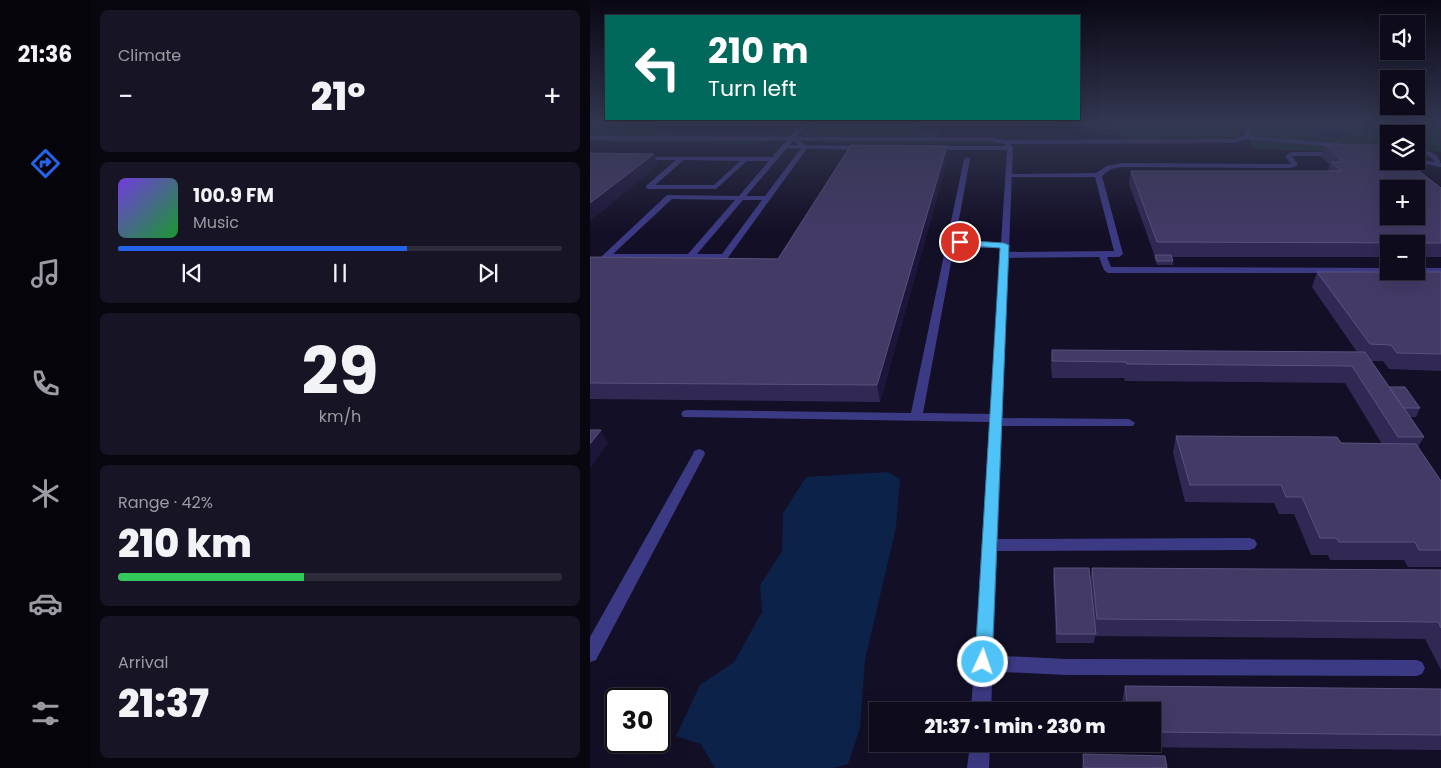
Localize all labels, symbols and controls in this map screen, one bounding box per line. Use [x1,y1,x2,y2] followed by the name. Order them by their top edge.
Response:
[1380,15,1425,280] map controls
[1380,15,1425,60] button: sound
[708,26,808,75] text: 210 m
[625,35,690,100] icon: left
[18,39,72,70] text: 21:36
[118,44,181,67] text: Climate
[311,70,365,123] text: 21°
[1380,70,1425,115] button: search
[708,73,796,104] text: Turn left
[118,77,133,116] text: −
[543,77,562,116] text: +
[1380,125,1425,170] button: layers
[28,146,63,181] icon: directions
[1380,180,1425,225] button: +
[193,182,274,209] text: 100.9 FM
[193,211,239,234] text: Music
[939,221,981,263] pin
[946,228,974,256] icon: arrive
[1380,235,1425,280] button: −
[28,256,63,291] icon: music
[178,259,206,287] icon: previous
[326,259,354,287] icon: pause
[474,259,502,287] icon: next
[301,326,379,417] text: 29
[28,366,63,401] icon: phone
[319,405,361,428] text: km/h
[28,476,63,511] icon: climate
[118,491,213,514] text: Range · 42%
[118,517,252,570] text: 210 km
[28,586,63,621] icon: car
[956,635,1008,687] position arrow
[118,651,168,674] text: Arrival
[118,677,209,730] text: 21:37
[605,688,670,753] speed limit sign: 30
[28,696,63,731] icon: filters
[924,713,1106,740] text: 21:37 · 1 min · 230 m

